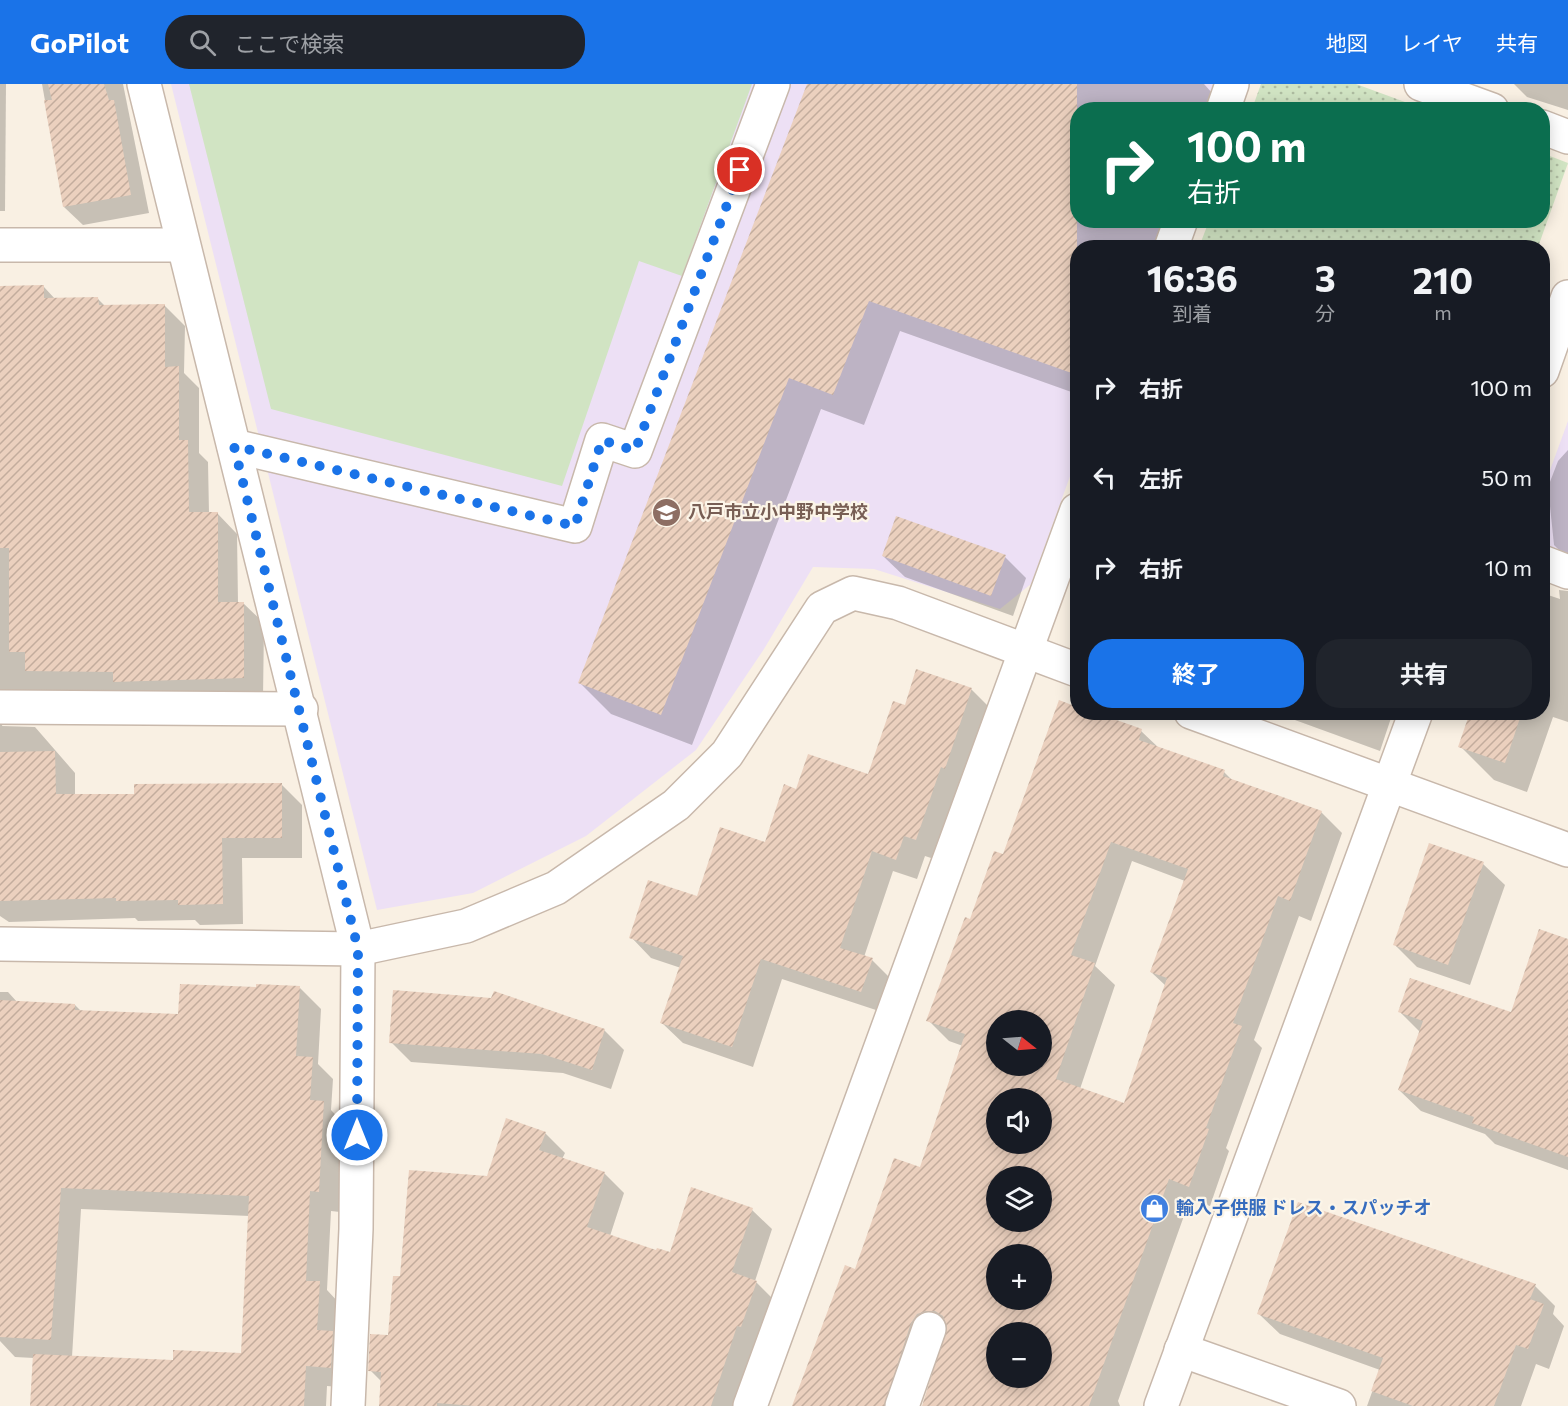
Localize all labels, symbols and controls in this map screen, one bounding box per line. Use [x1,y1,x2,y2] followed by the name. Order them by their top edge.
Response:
[165,15,585,69] search box
[30,25,129,59] text: GoPilot
[186,26,219,59] icon: search
[234,30,344,57] text: ここで検索
[1326,30,1368,55] text: 地図
[1401,30,1463,55] text: レイヤ
[1496,30,1538,55] text: 共有
[1187,119,1307,171] text: 100 m
[1088,126,1166,204] icon: right
[714,144,765,195] pin
[723,153,756,186] icon: arrive
[1187,175,1241,208] text: 右折
[1147,255,1238,299] text: 16:36
[1315,255,1336,299] text: 3
[1413,257,1473,301] text: 210
[1434,300,1452,324] text: m
[1172,301,1212,325] text: 到着
[1315,301,1335,325] text: 分
[1088,371,1121,404] icon: right
[1470,374,1532,401] text: 100 m
[1139,375,1183,402] text: 右折
[1088,461,1121,494] icon: left
[1482,464,1532,491] text: 50 m
[1139,465,1183,492] text: 左折
[651,496,683,528] school or university icon: 八戸市立小中野中学校
[688,500,868,522] place label: 八戸市立小中野中学校
[1088,551,1121,584] icon: right
[1485,554,1532,581] text: 10 m
[1139,555,1183,582] text: 右折
[1088,639,1304,708] button: 終了
[1316,639,1532,708] button: 共有
[986,1010,1052,1076] north arrow
[986,1010,1052,1388] map controls
[986,1088,1052,1154] button: sound
[325,1103,389,1167] position arrow
[986,1166,1052,1232] button: layers
[1139,1192,1171,1224] shop icon: 輸入子供服 ドレス・スパッチオ
[1176,1196,1431,1218] place label: 輸入子供服 ドレス・スパッチオ
[986,1244,1052,1310] button: +
[986,1322,1052,1388] button: −

